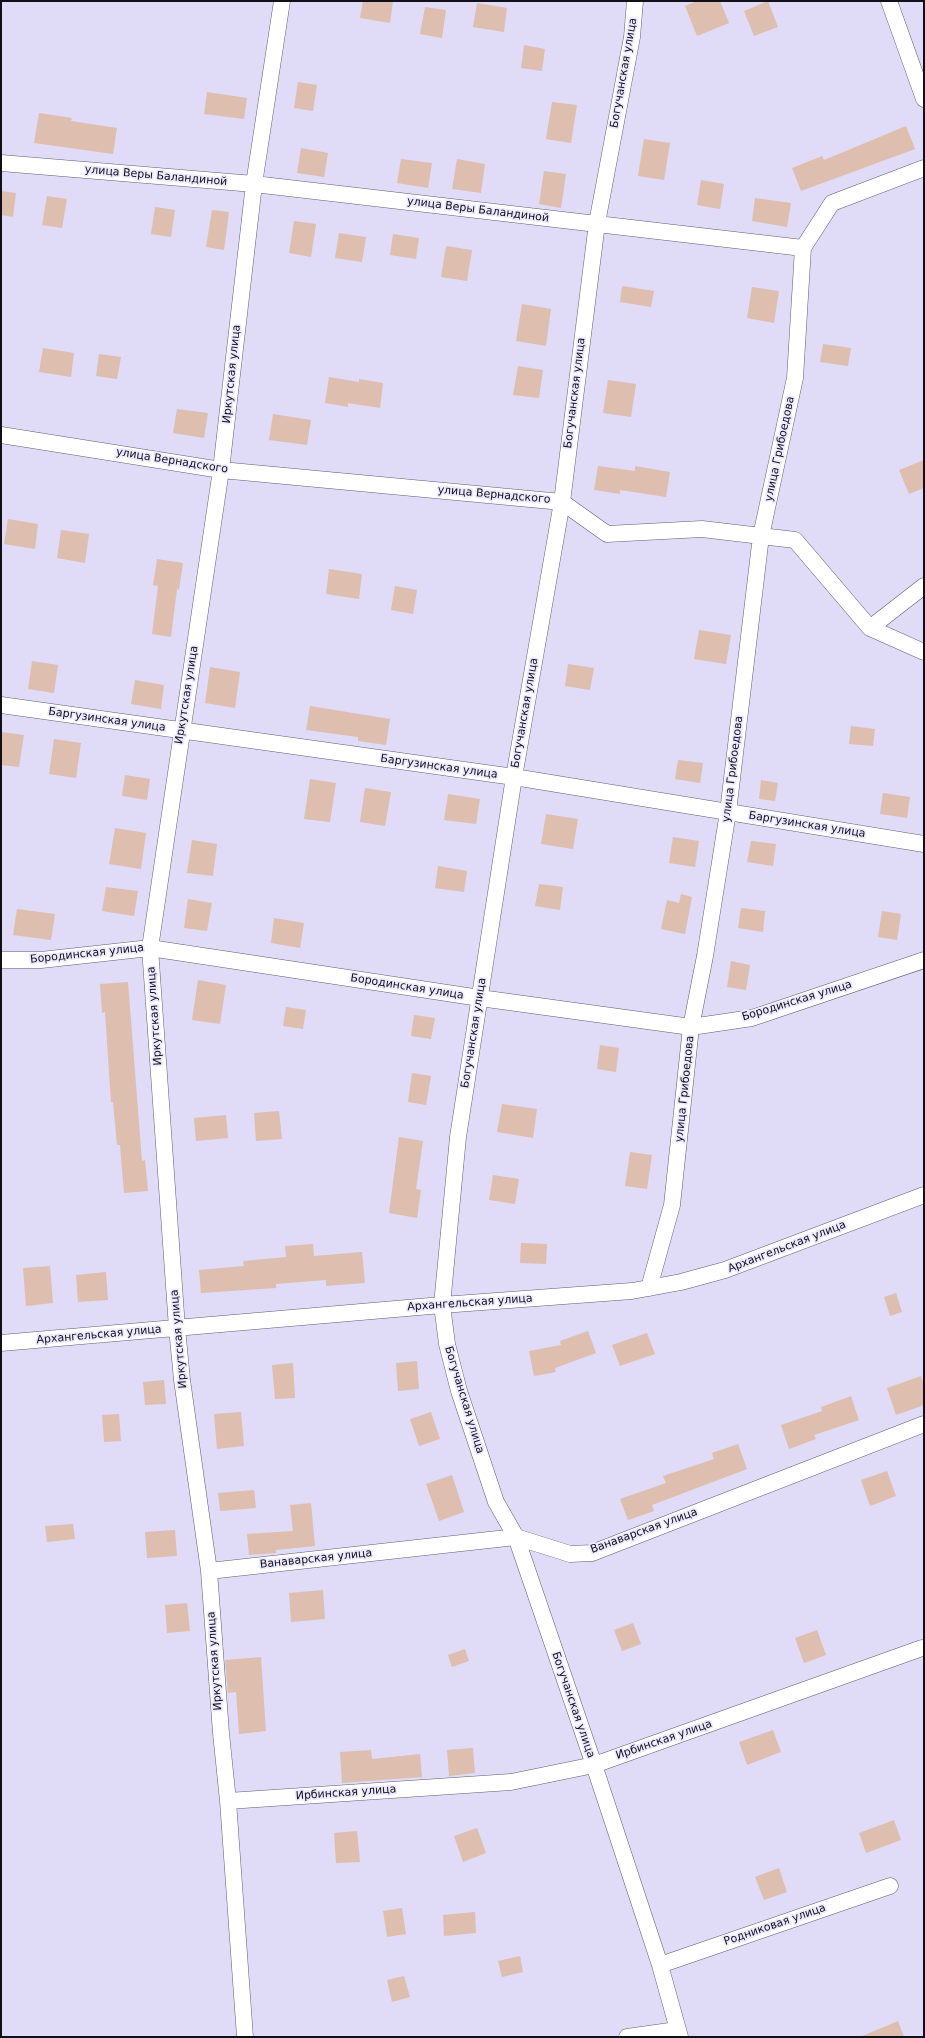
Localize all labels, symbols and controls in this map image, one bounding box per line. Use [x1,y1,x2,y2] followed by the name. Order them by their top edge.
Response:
[608,17,640,129] street label: Богучанская улица
[84,163,228,189] street label: улица Веры Баландиной
[406,195,550,225] street label: улица Веры Баландиной
[220,324,244,424] street label: Иркутская улица
[562,337,588,449] street label: Богучанская улица
[762,395,798,503] street label: улица Грибоедова
[115,446,229,476] street label: улица Вернадского
[437,483,551,507] street label: улица Вернадского
[173,645,201,745] street label: Иркутская улица
[509,657,541,769] street label: Богучанская улица
[48,705,166,735] street label: Баргузинская улица
[720,715,746,823] street label: улица Грибоедова
[380,752,498,782] street label: Баргузинская улица
[748,809,866,841] street label: Баргузинская улица
[29,941,145,967] street label: Бородинская улица
[145,966,165,1066] street label: Иркутская улица
[349,972,465,1002] street label: Бородинская улица
[459,977,489,1089] street label: Богучанская улица
[740,978,854,1024] street label: Бородинская улица
[673,1035,697,1143] street label: улица Грибоедова
[726,1218,848,1276] street label: Архангельская улица
[168,1289,190,1389] street label: Иркутская улица
[407,1292,533,1314] street label: Архангельская улица
[36,1323,162,1347] street label: Архангельская улица
[441,1345,487,1455] street label: Богучанская улица
[589,1505,699,1557] street label: Ванаварская улица
[259,1547,373,1571] street label: Ванаварская улица
[205,1611,225,1711] street label: Иркутская улица
[549,1650,597,1760] street label: Богучанская улица
[614,1717,714,1763] street label: Ирбинская улица
[295,1783,397,1803] street label: Ирбинская улица
[722,1901,828,1949] street label: Родниковая улица

